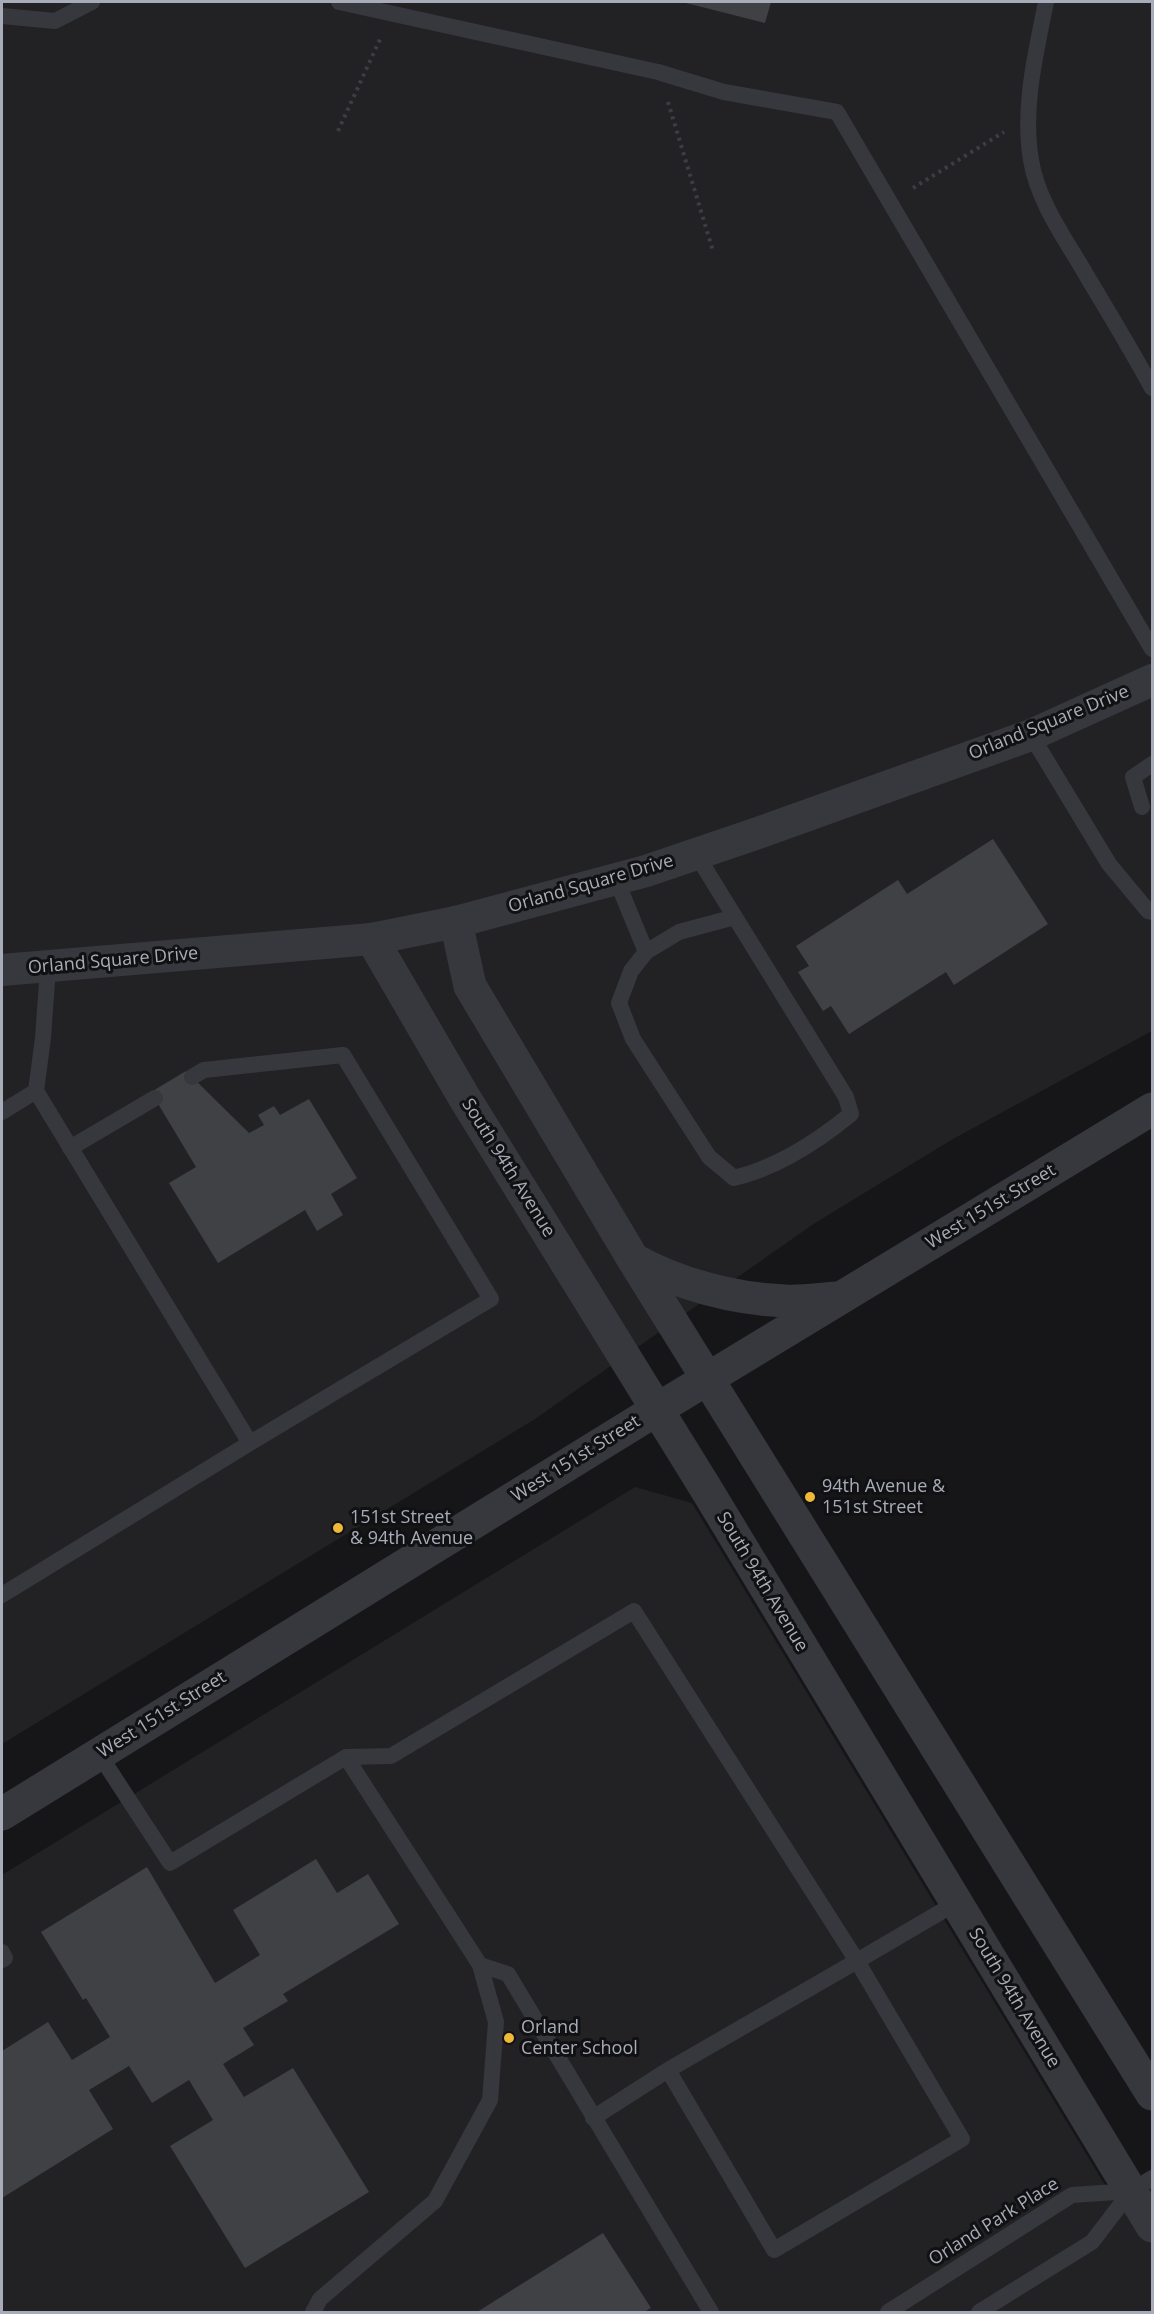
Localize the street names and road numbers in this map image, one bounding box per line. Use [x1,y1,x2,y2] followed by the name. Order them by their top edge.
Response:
[966,681,1132,765] street label: Orland Square Drive
[506,850,676,918] street label: Orland Square Drive
[27,943,199,979] street label: Orland Square Drive
[457,1095,559,1241] street label: South 94th Avenue
[922,1160,1060,1254] street label: West 151st Street
[508,1411,644,1507] street label: West 151st Street
[712,1508,812,1656] street label: South 94th Avenue
[94,1667,230,1763] street label: West 151st Street
[964,1924,1064,2072] street label: South 94th Avenue
[925,2173,1063,2271] street label: Orland Park Place

